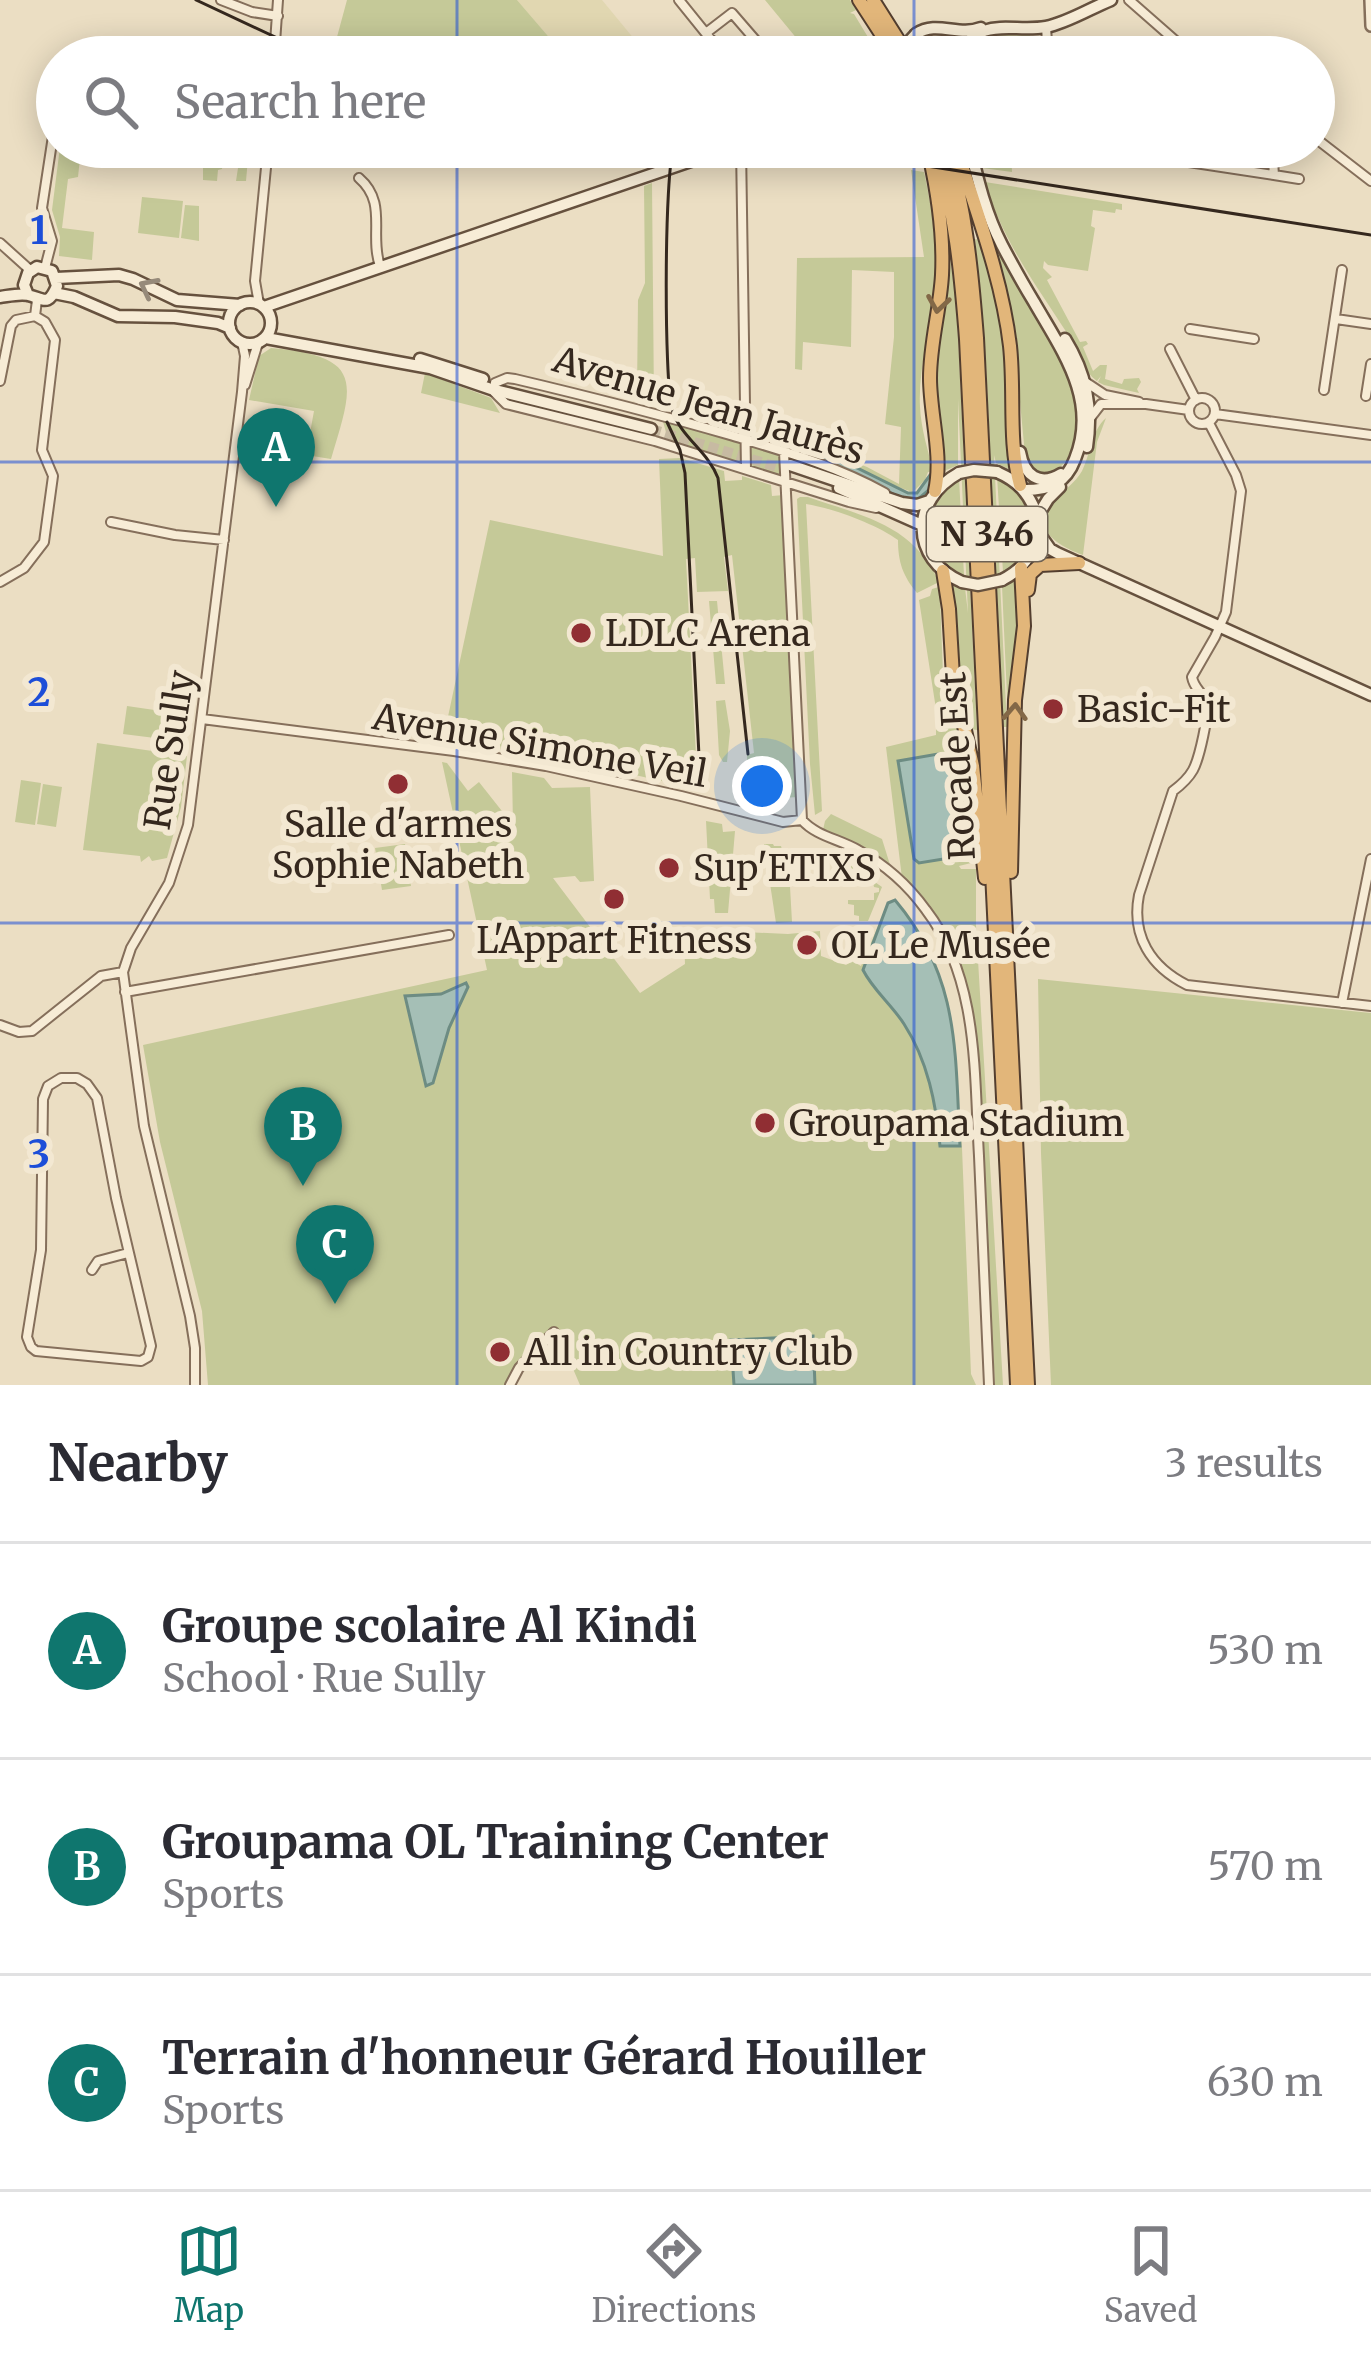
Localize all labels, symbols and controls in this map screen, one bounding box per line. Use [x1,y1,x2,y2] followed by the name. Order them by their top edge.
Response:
[36,36,1335,168] search box
[78,69,144,135] icon: search
[174,74,426,130] text: Search here
[30,206,48,255] text: 1
[139,279,161,302] one-way arrow
[927,294,952,314] one-way arrow
[547,336,870,474] street label: Avenue Jean Jaurès
[237,408,315,507] pin: A
[927,507,1047,561] road number: N 346
[605,611,811,656] place label: LDLC Arena
[568,620,594,646] marker: LDLC Arena
[135,667,204,833] street label: Rue Sully
[28,668,50,717] text: 2
[930,671,985,861] street label: Rocade Est
[1077,687,1231,732] place label: Basic-Fit
[368,694,711,797] street label: Avenue Simone Veil
[1040,696,1066,722] marker: Basic-Fit
[1002,702,1028,721] one-way arrow
[732,756,792,816] your location
[385,771,411,797] marker: Salle d'armes Sophie Nabeth
[272,802,524,888] place label: Salle d'armes Sophie Nabeth
[693,846,876,891] place label: Sup'ETIXS
[656,855,682,881] marker: Sup'ETIXS
[601,886,627,912] marker: L'Appart Fitness
[476,918,752,963] place label: L'Appart Fitness
[831,923,1051,968] place label: OL Le Musée
[794,932,820,958] marker: OL Le Musée
[264,1087,342,1186] pin: B
[789,1101,1124,1146] place label: Groupama Stadium
[752,1110,778,1136] marker: Groupama Stadium
[28,1130,50,1179] text: 3
[296,1205,374,1304] pin: C
[523,1330,853,1375] place label: All in Country Club
[487,1339,513,1365] marker: All in Country Club
[48,1431,228,1495] text: Nearby
[1165,1439,1323,1488] text: 3 results
[162,1598,697,1654] text: Groupe scolaire Al Kindi
[73,1626,101,1675] text: A
[1207,1626,1323,1675] text: 530 m
[162,1654,486,1703] text: School · Rue Sully
[162,1814,829,1870] text: Groupama OL Training Center
[73,1842,101,1891] text: B
[1208,1842,1323,1891] text: 570 m
[162,1870,284,1919] text: Sports
[162,2030,926,2086] text: Terrain d'honneur Gérard Houiller
[74,2058,100,2107] text: C
[1207,2058,1323,2107] text: 630 m
[162,2086,284,2135] text: Sports
[174,2218,244,2331] tab: Map
[591,2218,756,2331] tab: Directions
[1104,2218,1197,2331] tab: Saved

